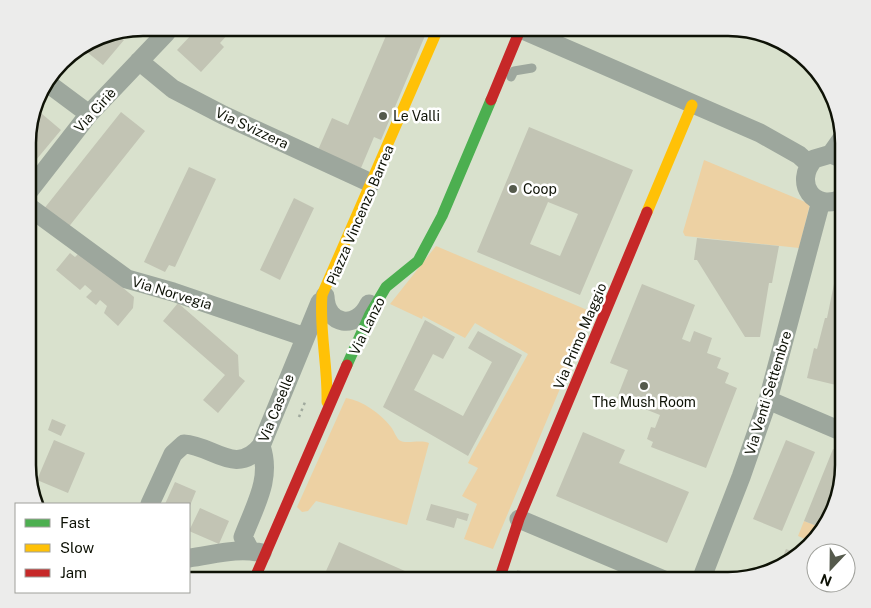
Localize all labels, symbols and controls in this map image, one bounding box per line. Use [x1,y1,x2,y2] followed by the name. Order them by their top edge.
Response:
[71,84,119,135] street label: Via Ciriè
[213,104,291,152] street label: Via Svizzera
[393,108,440,124] place label: Le Valli
[377,110,389,122] marker: Le Valli
[323,143,397,287] street label: Piazza Vincenzo Barrea
[523,181,557,197] place label: Coop
[507,183,519,195] marker: Coop
[130,273,214,313] street label: Via Norvegia
[550,280,610,392] street label: Via Primo Maggio
[346,294,388,357] street label: Via Lanzo
[741,329,795,457] street label: Via Venti Settembre
[255,372,297,444] street label: Via Caselle
[638,380,650,392] marker: The Mush Room
[592,394,696,410] place label: The Mush Room
[15,503,190,593] legend
[60,514,90,531] text: Fast
[60,539,95,556] text: Slow
[806,543,856,593] north arrow
[60,564,87,581] text: Jam
[818,571,834,590] text: N

